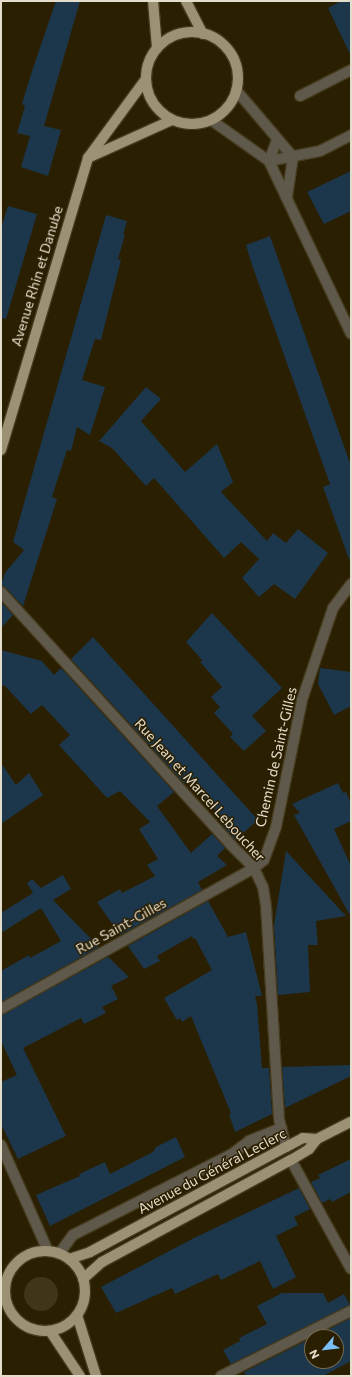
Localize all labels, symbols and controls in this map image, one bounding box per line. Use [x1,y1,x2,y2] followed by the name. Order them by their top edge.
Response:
[8,204,66,348] street label: Avenue Rhin et Danube
[252,685,300,829] street label: Chemin de Saint-Gilles
[131,715,269,865] street label: Rue Jean et Marcel Leboucher
[73,894,169,958] street label: Rue Saint-Gilles
[135,1125,289,1217] street label: Avenue du Général Leclerc
[304,1329,344,1369] north arrow
[306,1348,322,1361] text: N

